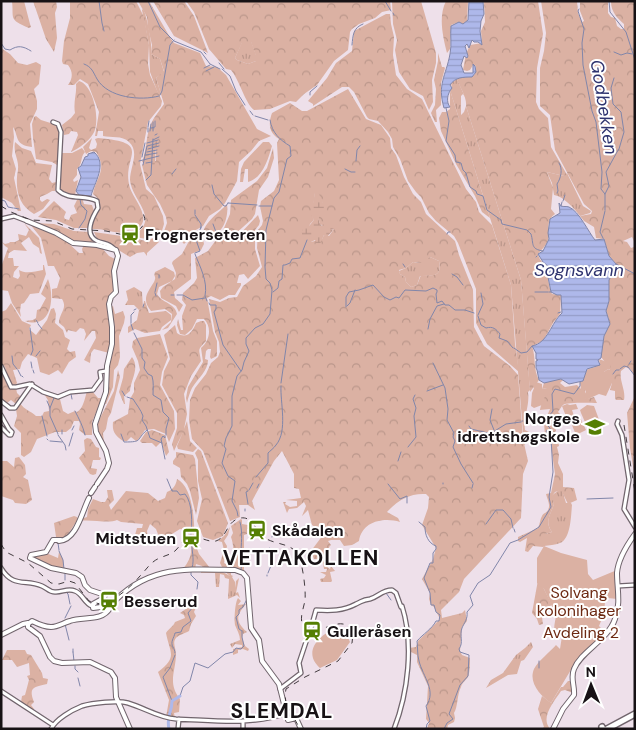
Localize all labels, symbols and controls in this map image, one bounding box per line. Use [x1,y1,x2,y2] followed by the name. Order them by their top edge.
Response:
[585,58,623,156] water label: Godbekken
[119,223,141,245] station icon: Frognerseteren
[145,224,265,245] place label: Frognerseteren
[534,258,624,282] water label: Sognsvann
[457,408,580,447] place label: Norges idrettshøgskole
[584,416,606,438] school or university icon: Norges idrettshøgskole
[246,519,268,541] station icon: Skådalen
[272,520,344,541] place label: Skådalen
[180,527,202,549] station icon: Midtstuen
[95,528,176,549] place label: Midtstuen
[223,544,379,572] district label: VETTAKOLLEN
[537,582,621,621] park label: Solvang kolonihager
[98,590,120,612] station icon: Besserud
[124,591,197,612] place label: Besserud
[301,620,323,642] station icon: Gulleråsen
[327,621,411,642] place label: Gulleråsen
[543,622,619,643] park label: Avdeling 2
[566,660,616,710] north arrow
[586,663,596,681] text: N
[231,697,333,725] district label: SLEMDAL

